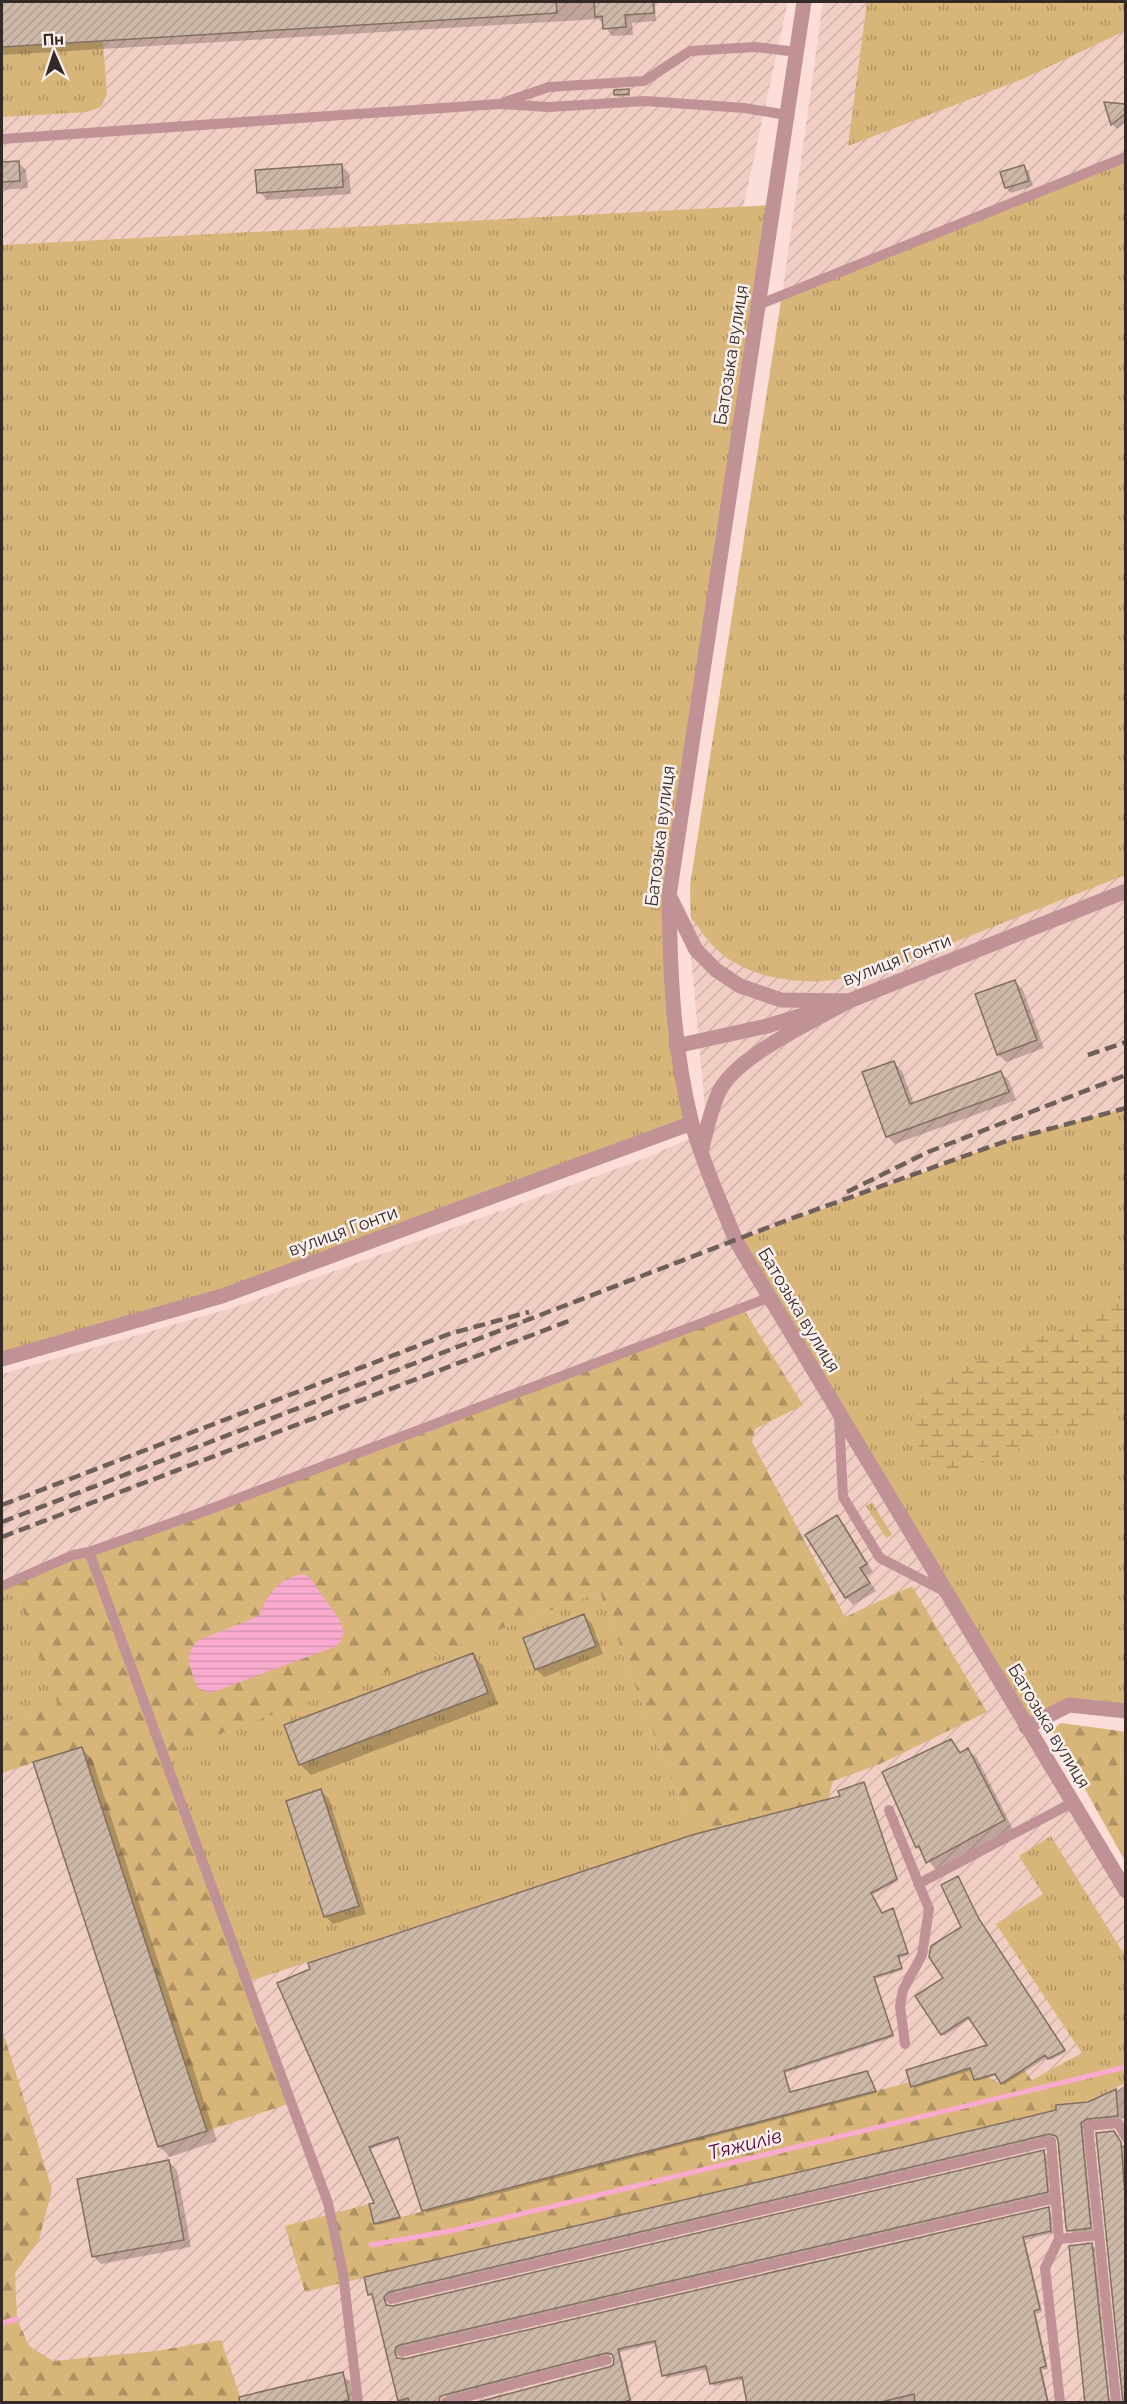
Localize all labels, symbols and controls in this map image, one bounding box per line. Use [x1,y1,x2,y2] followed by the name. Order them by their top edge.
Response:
[24,24,84,84] north arrow
[42,29,64,50] text: Пн
[709,283,752,426] street label: Батозька вулиця
[640,764,679,907] street label: Батозька вулиця
[840,929,954,990] street label: вулиця Гонти
[285,1201,400,1260] street label: вулиця Гонти
[754,1244,845,1376] street label: Батозька вулиця
[1004,1660,1095,1792] street label: Батозька вулиця
[706,2123,784,2165] water label: Тяжилів

